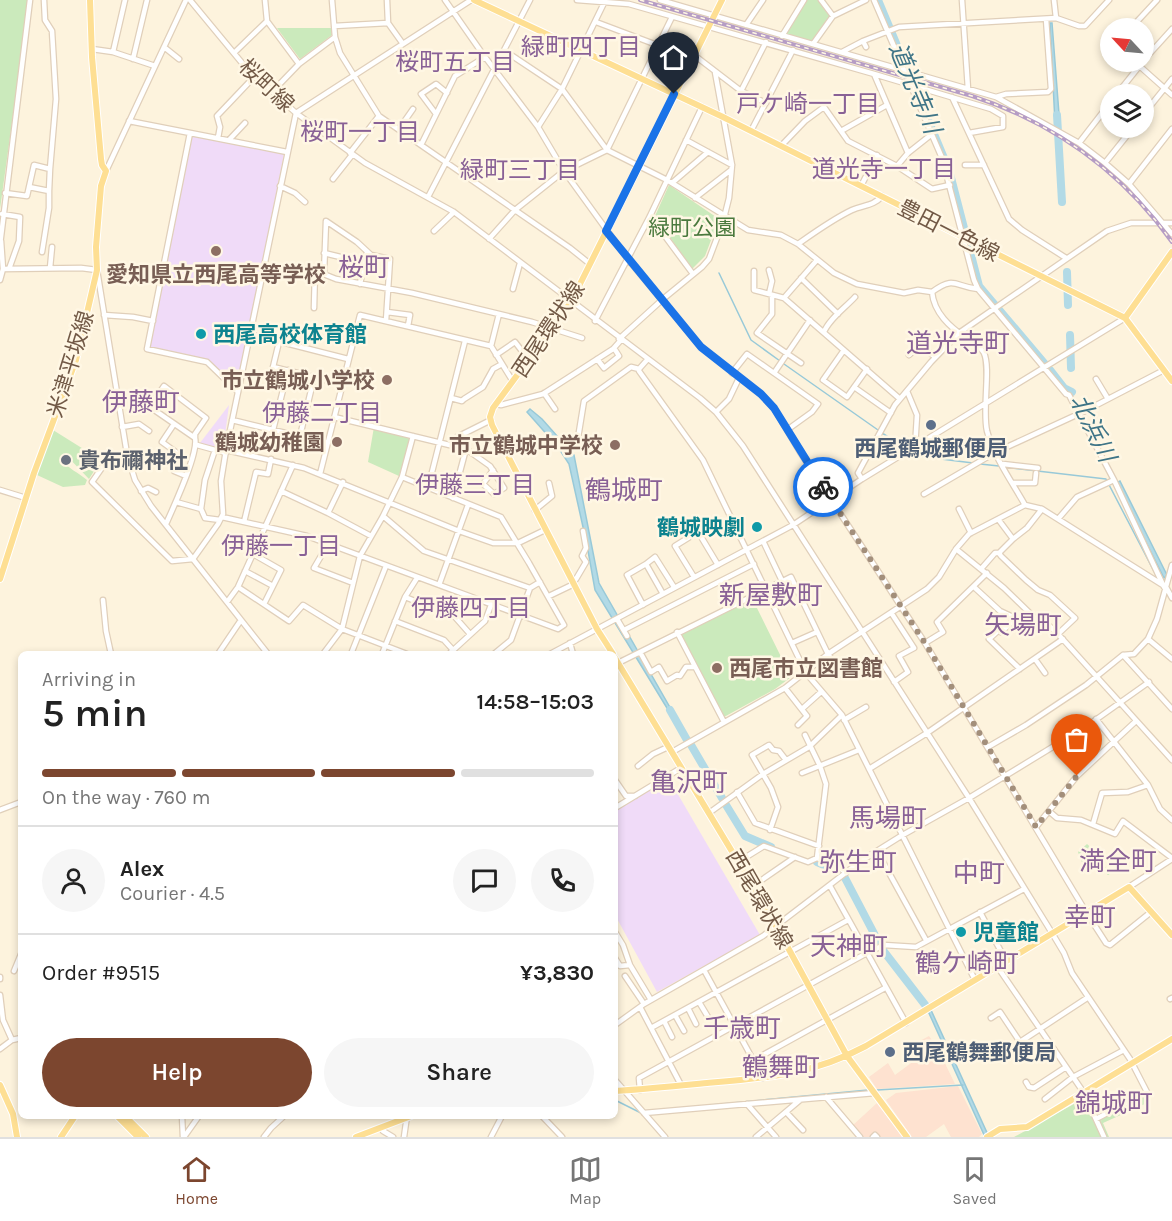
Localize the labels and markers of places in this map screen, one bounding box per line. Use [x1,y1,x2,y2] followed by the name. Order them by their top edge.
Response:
[648,32,699,94] pin
[209,244,223,258] marker: 愛知県立西尾高等学校
[106,262,326,288] place label: 愛知県立西尾高等学校
[213,322,367,348] place label: 西尾高校体育館
[194,327,208,341] marker: 西尾高校体育館
[221,368,375,394] place label: 市立鶴城小学校
[380,373,394,387] marker: 市立鶴城小学校
[924,418,938,432] marker: 西尾鶴城郵便局
[215,430,325,456] place label: 鶴城幼稚園
[449,433,603,459] place label: 市立鶴城中学校
[330,435,344,449] marker: 鶴城幼稚園
[854,436,1008,462] place label: 西尾鶴城郵便局
[608,438,622,452] marker: 市立鶴城中学校
[78,448,188,474] place label: 貴布禰神社
[59,453,73,467] marker: 貴布禰神社
[657,515,745,541] place label: 鶴城映劇
[750,520,764,534] marker: 鶴城映劇
[729,656,883,682] place label: 西尾市立図書館
[710,661,724,675] marker: 西尾市立図書館
[1051,714,1102,776] pin
[973,920,1039,946] place label: 児童館
[954,925,968,939] marker: 児童館
[902,1040,1056,1066] place label: 西尾鶴舞郵便局
[883,1045,897,1059] marker: 西尾鶴舞郵便局

